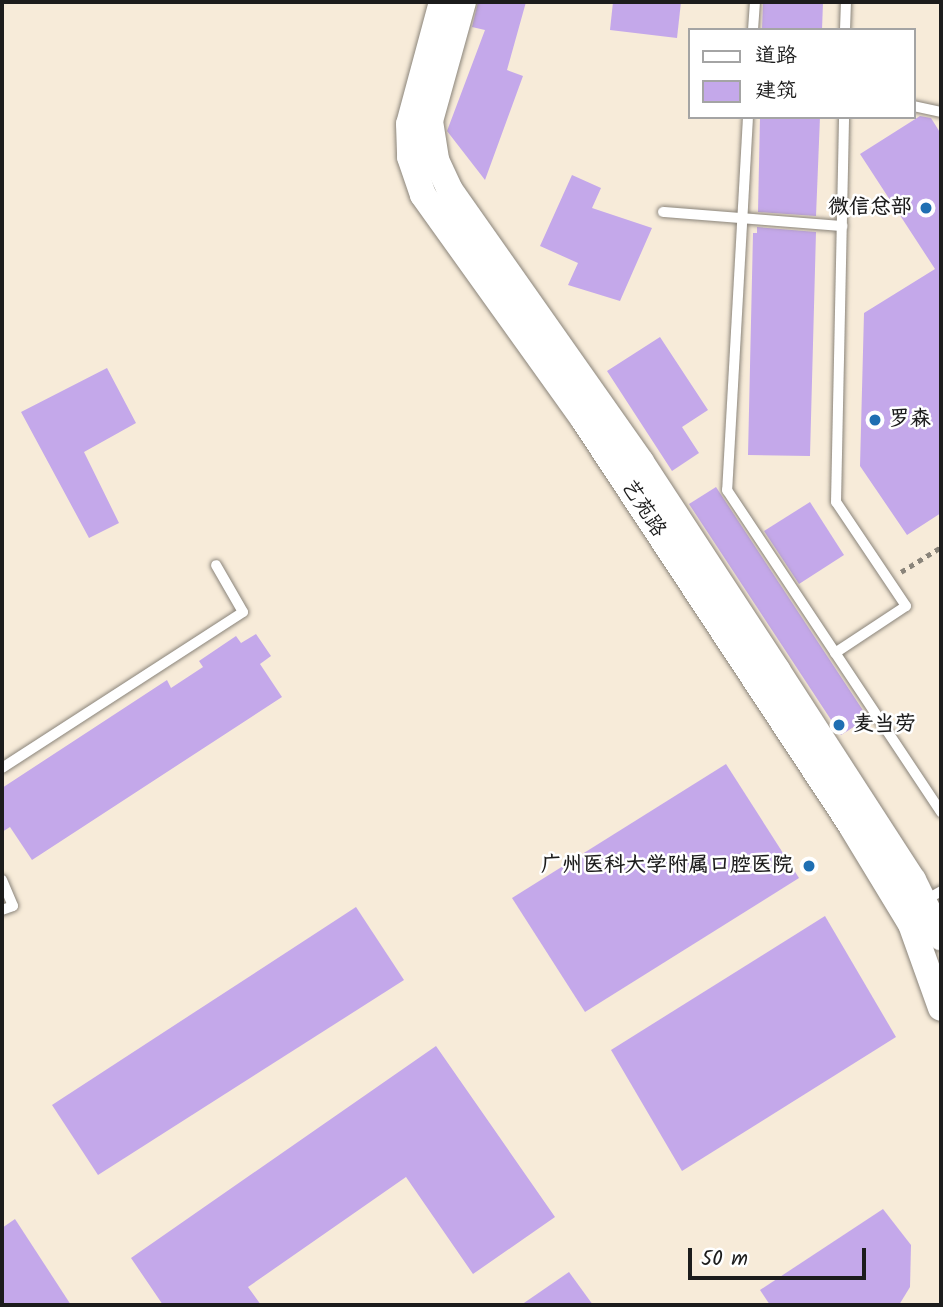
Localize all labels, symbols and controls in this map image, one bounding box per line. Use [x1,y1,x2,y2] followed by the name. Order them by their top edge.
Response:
[688,28,915,119] legend
[755,40,797,73] text: 道路
[755,75,797,108] text: 建筑
[828,195,912,221] place label: 微信总部
[918,200,934,216] marker: 微信总部
[889,407,931,433] place label: 罗森
[867,412,883,428] marker: 罗森
[615,476,671,542] street label: 艺苑路
[853,712,916,738] place label: 麦当劳
[831,717,847,733] marker: 麦当劳
[541,853,793,879] place label: 广州医科大学附属口腔医院
[799,856,819,876] marker: 广州医科大学附属口腔医院
[691,1234,870,1278] scale bar
[701,1243,748,1276] text: 50 m

